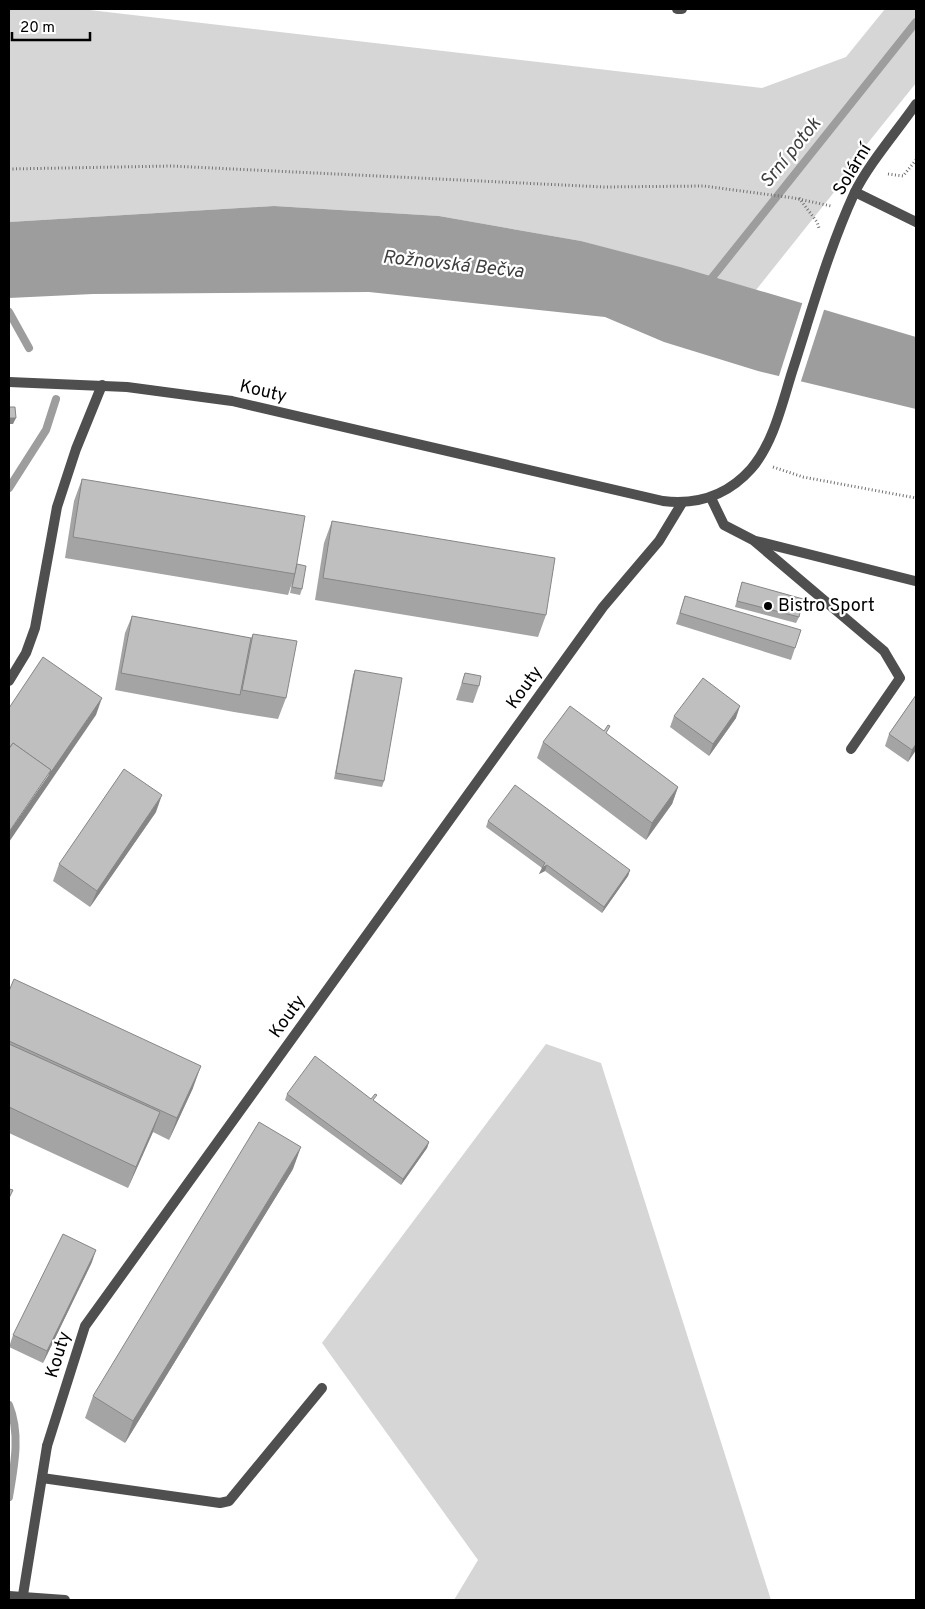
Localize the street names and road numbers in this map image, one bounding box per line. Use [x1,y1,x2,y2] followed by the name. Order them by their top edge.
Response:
[829,139,878,200] street label: Solární
[237,375,289,409] street label: Kouty
[502,662,548,714] street label: Kouty
[265,991,311,1043] street label: Kouty
[41,1329,77,1381] street label: Kouty

